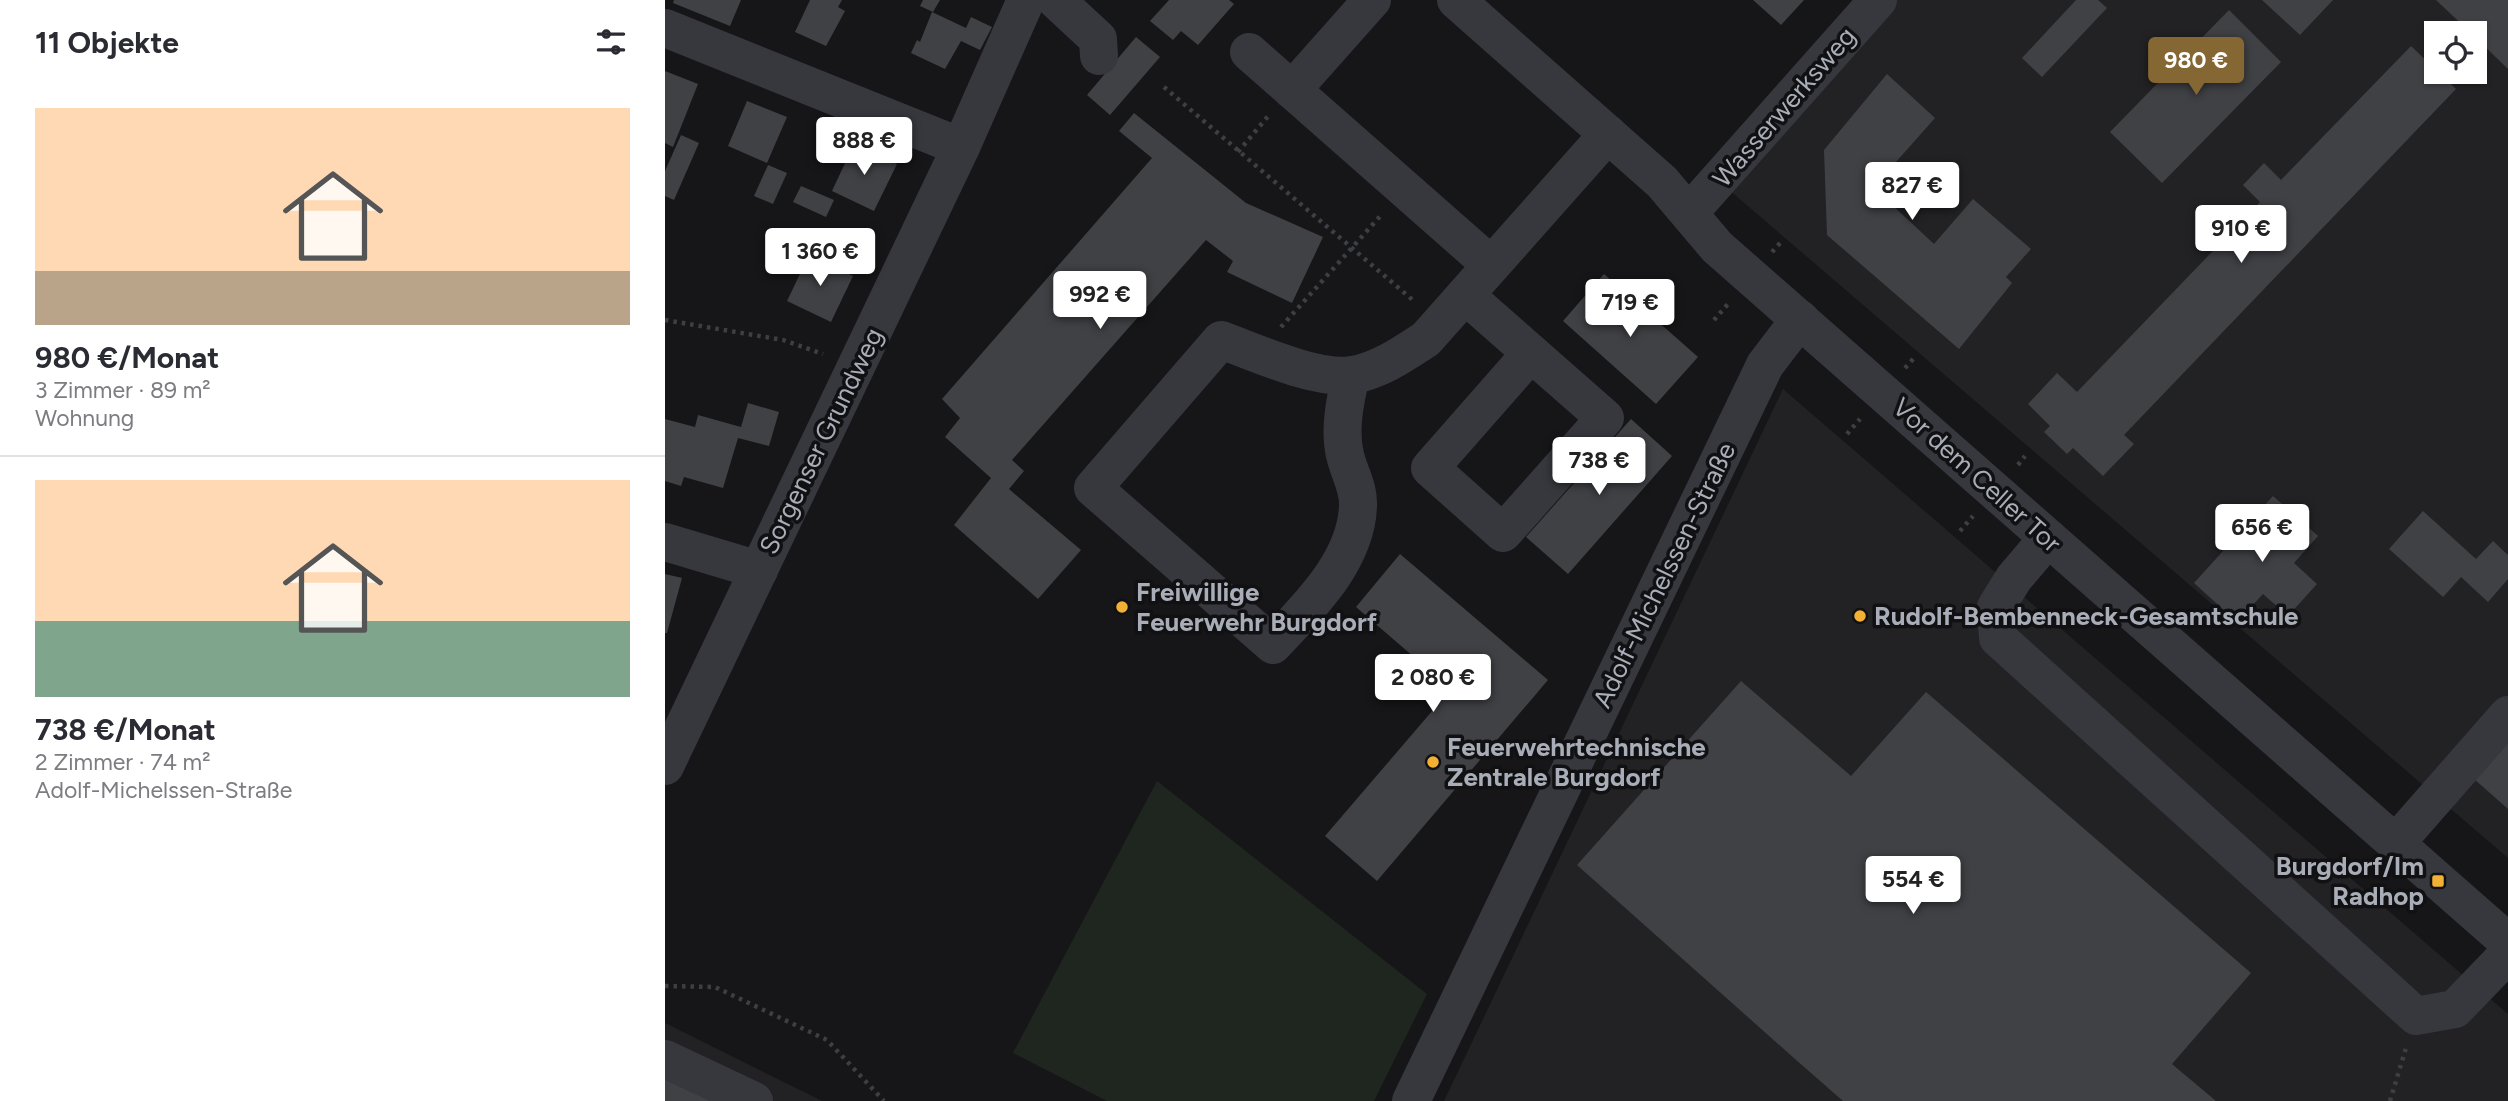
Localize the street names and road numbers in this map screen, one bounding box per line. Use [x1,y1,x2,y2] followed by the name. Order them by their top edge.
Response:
[1706,20,1862,194] street label: Wasserwerksweg
[752,323,890,559] street label: Sorgenser Grundweg
[1886,391,2068,559] street label: Vor dem Celler Tor
[1586,437,1742,713] street label: Adolf-Michelssen-Straße

